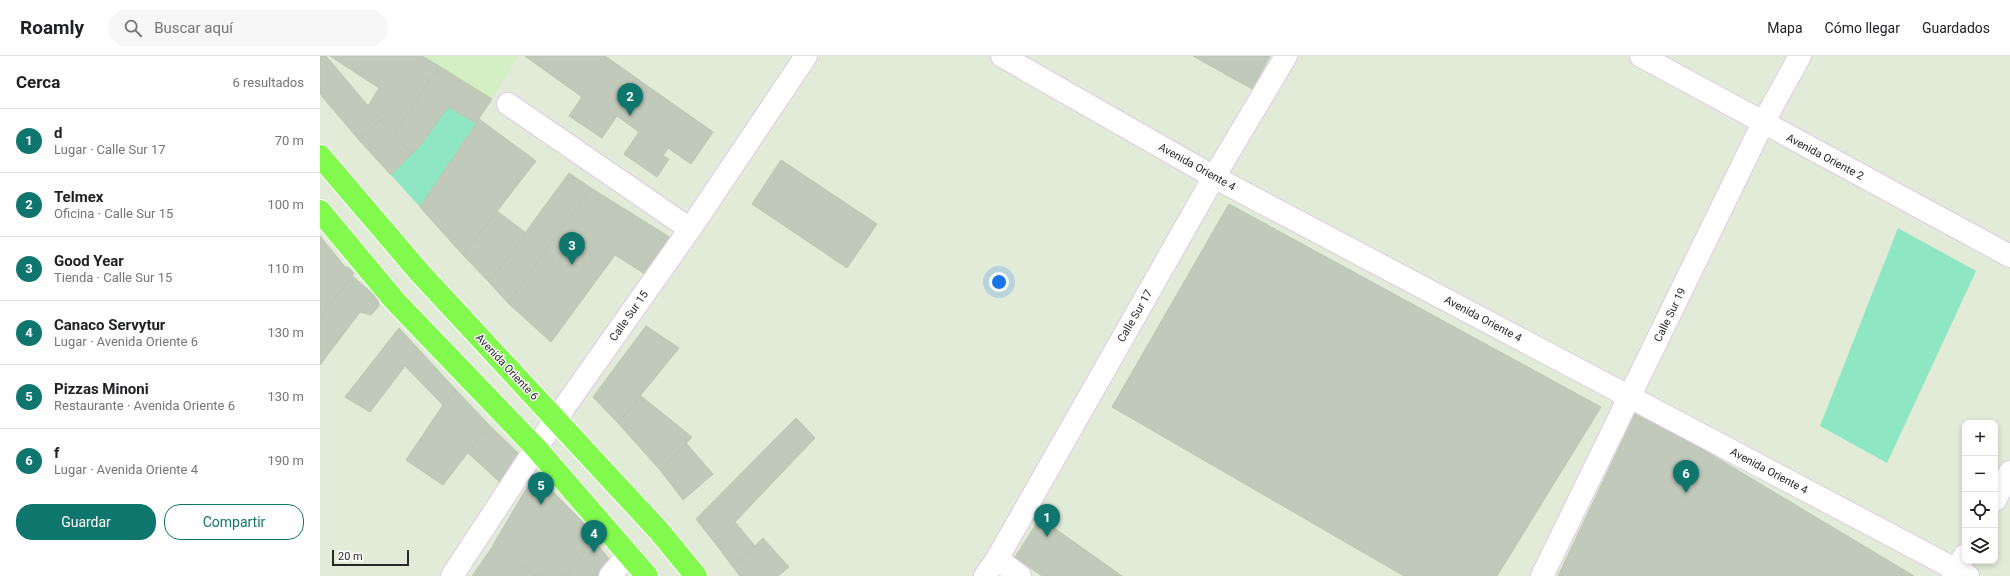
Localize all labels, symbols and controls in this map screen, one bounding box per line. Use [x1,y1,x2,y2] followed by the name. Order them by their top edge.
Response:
[108,10,388,46] search box
[20,16,84,39] text: Roamly
[122,17,144,39] icon: search
[154,19,233,37] text: Buscar aquí
[1767,20,1803,36] text: Mapa
[1825,20,1900,36] text: Cómo llegar
[1922,20,1990,36] text: Guardados
[16,72,60,92] text: Cerca
[232,75,304,90] text: 6 resultados
[617,83,643,116] pin: 2
[54,124,62,142] text: d
[1784,131,1866,183] street label: Avenida Oriente 2
[25,133,33,148] text: 1
[275,133,304,148] text: 70 m
[1156,140,1238,194] street label: Avenida Oriente 4
[54,142,166,157] text: Lugar · Calle Sur 17
[54,188,103,206] text: Telmex
[25,197,33,212] text: 2
[267,197,304,212] text: 100 m
[54,206,173,221] text: Oficina · Calle Sur 15
[559,232,585,265] pin: 3
[54,252,124,270] text: Good Year
[25,261,33,276] text: 3
[267,261,304,276] text: 110 m
[54,270,172,285] text: Tienda · Calle Sur 15
[989,272,1009,292] your location
[1651,286,1689,344] street label: Calle Sur 19
[1115,287,1155,345] street label: Calle Sur 17
[607,288,651,344] street label: Calle Sur 15
[1442,293,1524,345] street label: Avenida Oriente 4
[54,316,165,334] text: Canaco Servytur
[25,325,33,340] text: 4
[267,325,304,340] text: 130 m
[473,331,541,403] street label: Avenida Oriente 6
[54,334,198,349] text: Lugar · Avenida Oriente 6
[54,380,149,398] text: Pizzas Minoni
[25,389,33,404] text: 5
[267,389,304,404] text: 130 m
[54,398,235,413] text: Restaurante · Avenida Oriente 6
[1962,420,1998,564] map controls
[1962,420,1998,456] button: +
[54,444,59,462] text: f
[1728,445,1810,497] street label: Avenida Oriente 4
[25,453,33,468] text: 6
[267,453,304,468] text: 190 m
[1962,456,1998,492] button: −
[1673,460,1699,493] pin: 6
[54,462,198,477] text: Lugar · Avenida Oriente 4
[528,472,554,505] pin: 5
[1962,492,1998,528] button: locate
[16,504,156,540] button: Guardar
[164,504,304,540] button: Compartir
[1034,504,1060,537] pin: 1
[581,520,607,553] pin: 4
[1962,528,1998,564] button: layers
[332,548,409,567] scale bar
[338,550,363,563] text: 20 m

